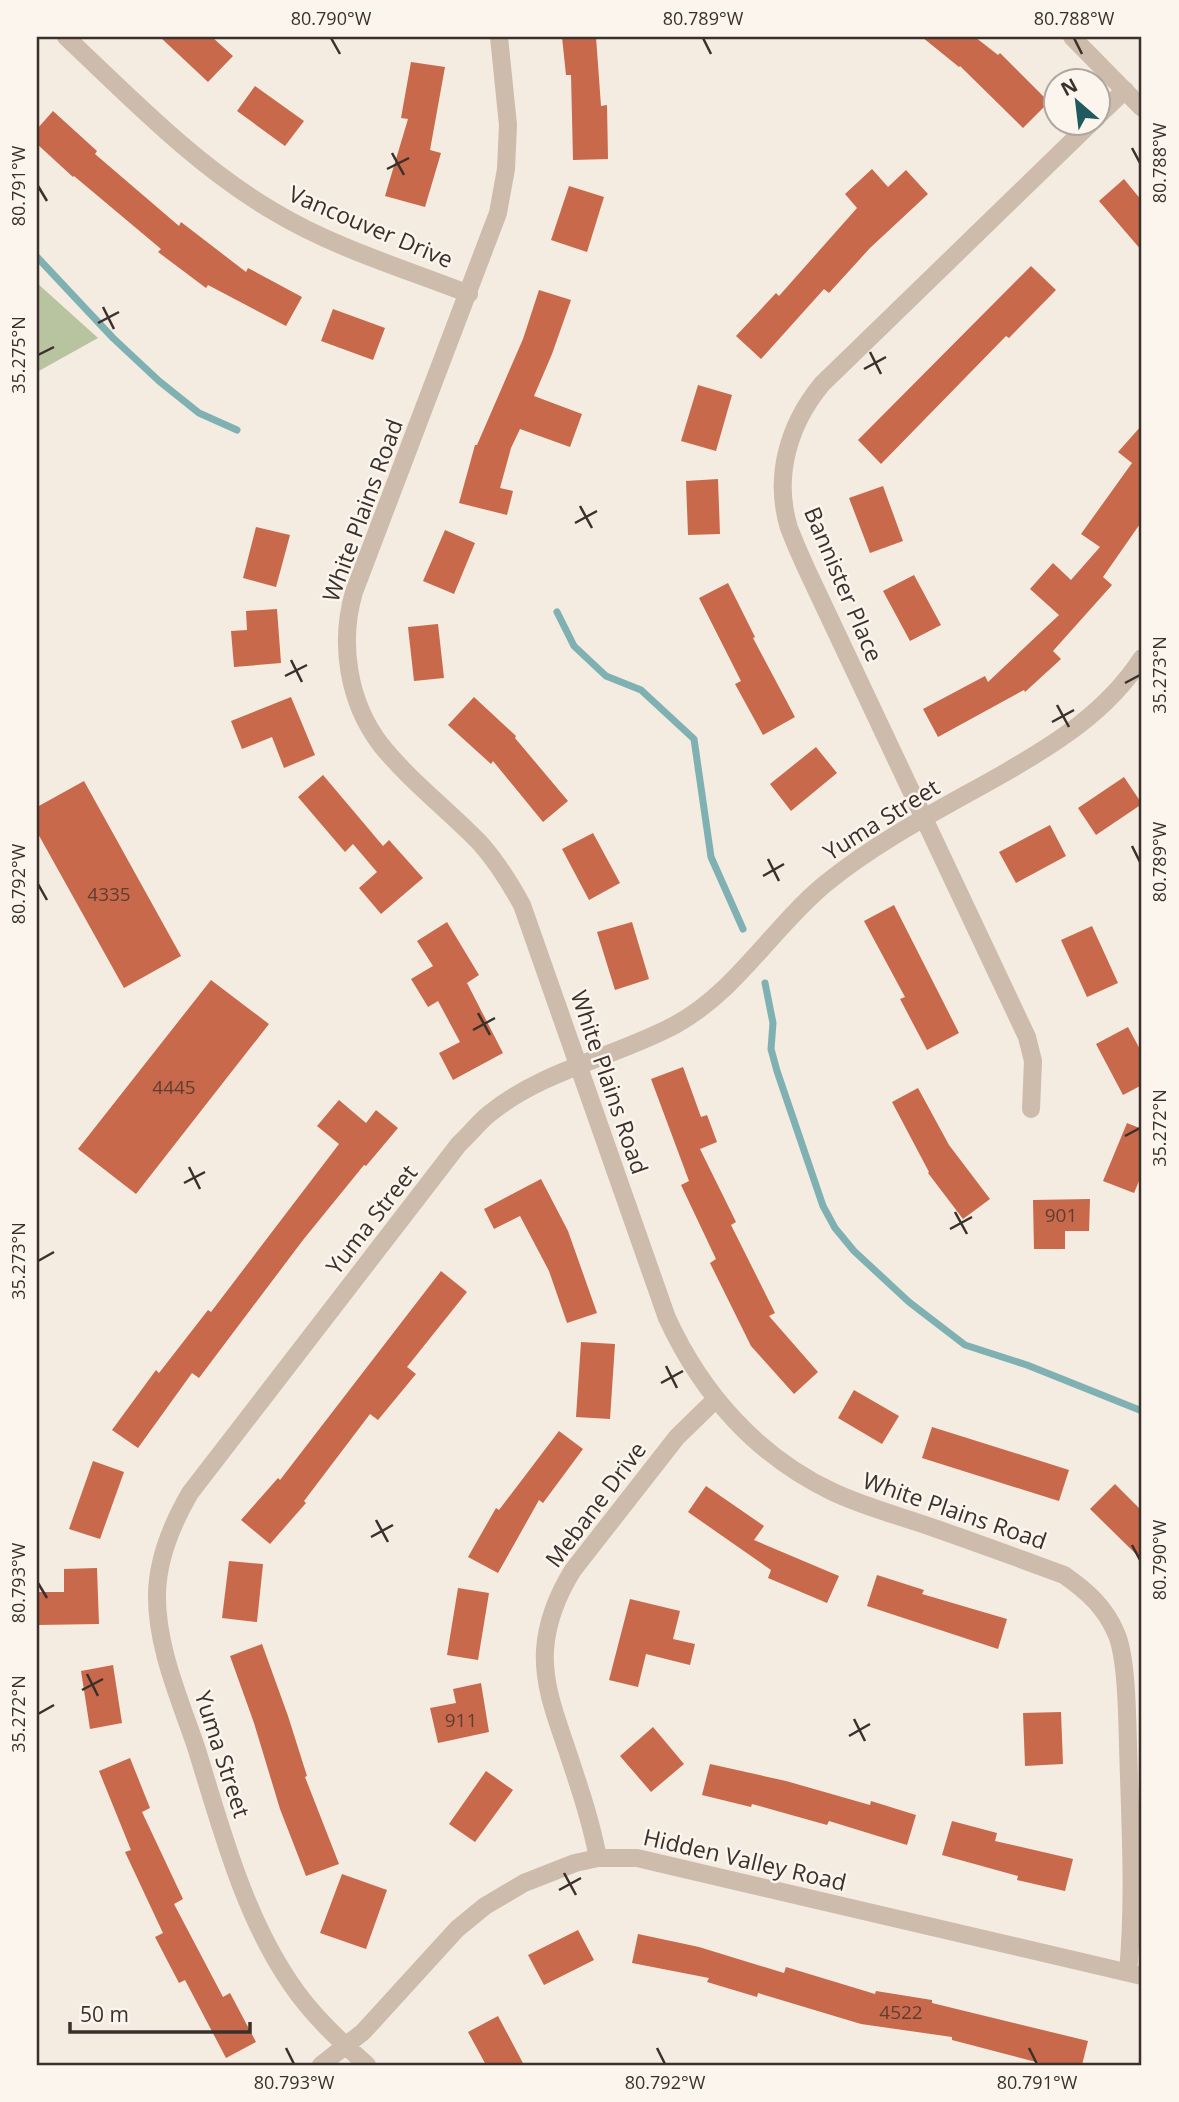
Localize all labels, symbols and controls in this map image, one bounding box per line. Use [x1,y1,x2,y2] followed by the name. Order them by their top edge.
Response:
[291,6,372,30] text: 80.790°W
[663,6,744,30] text: 80.789°W
[1034,6,1115,30] text: 80.788°W
[1042,66,1112,136] north arrow
[1056,72,1082,102] text: N
[1147,122,1171,203] text: 80.788°W
[6,145,30,226] text: 80.791°W
[284,177,458,275] street label: Vancouver Drive
[6,316,30,394] text: 35.275°N
[314,414,410,606] street label: White Plains Road
[797,502,891,666] street label: Bannister Place
[1147,636,1171,714] text: 35.273°N
[817,771,945,867] street label: Yuma Street
[1147,821,1171,902] text: 80.789°W
[6,843,30,924] text: 80.792°W
[87,881,131,907] house number: 4335
[564,986,656,1178] street label: White Plains Road
[152,1074,196,1100] house number: 4445
[1147,1089,1171,1167] text: 35.272°N
[318,1157,424,1281] street label: Yuma Street
[1045,1202,1077,1228] house number: 901
[6,1222,30,1300] text: 35.273°N
[537,1435,653,1573] street label: Mebane Drive
[859,1464,1051,1556] street label: White Plains Road
[1147,1519,1171,1600] text: 80.790°W
[6,1542,30,1623] text: 80.793°W
[6,1675,30,1753] text: 35.272°N
[188,1687,258,1821] street label: Yuma Street
[445,1707,477,1733] house number: 911
[640,1820,850,1898] street label: Hidden Valley Road
[70,1990,250,2034] scale bar
[879,1999,923,2025] house number: 4522
[80,2000,129,2028] text: 50 m
[254,2070,335,2094] text: 80.793°W
[625,2070,706,2094] text: 80.792°W
[997,2070,1078,2094] text: 80.791°W

